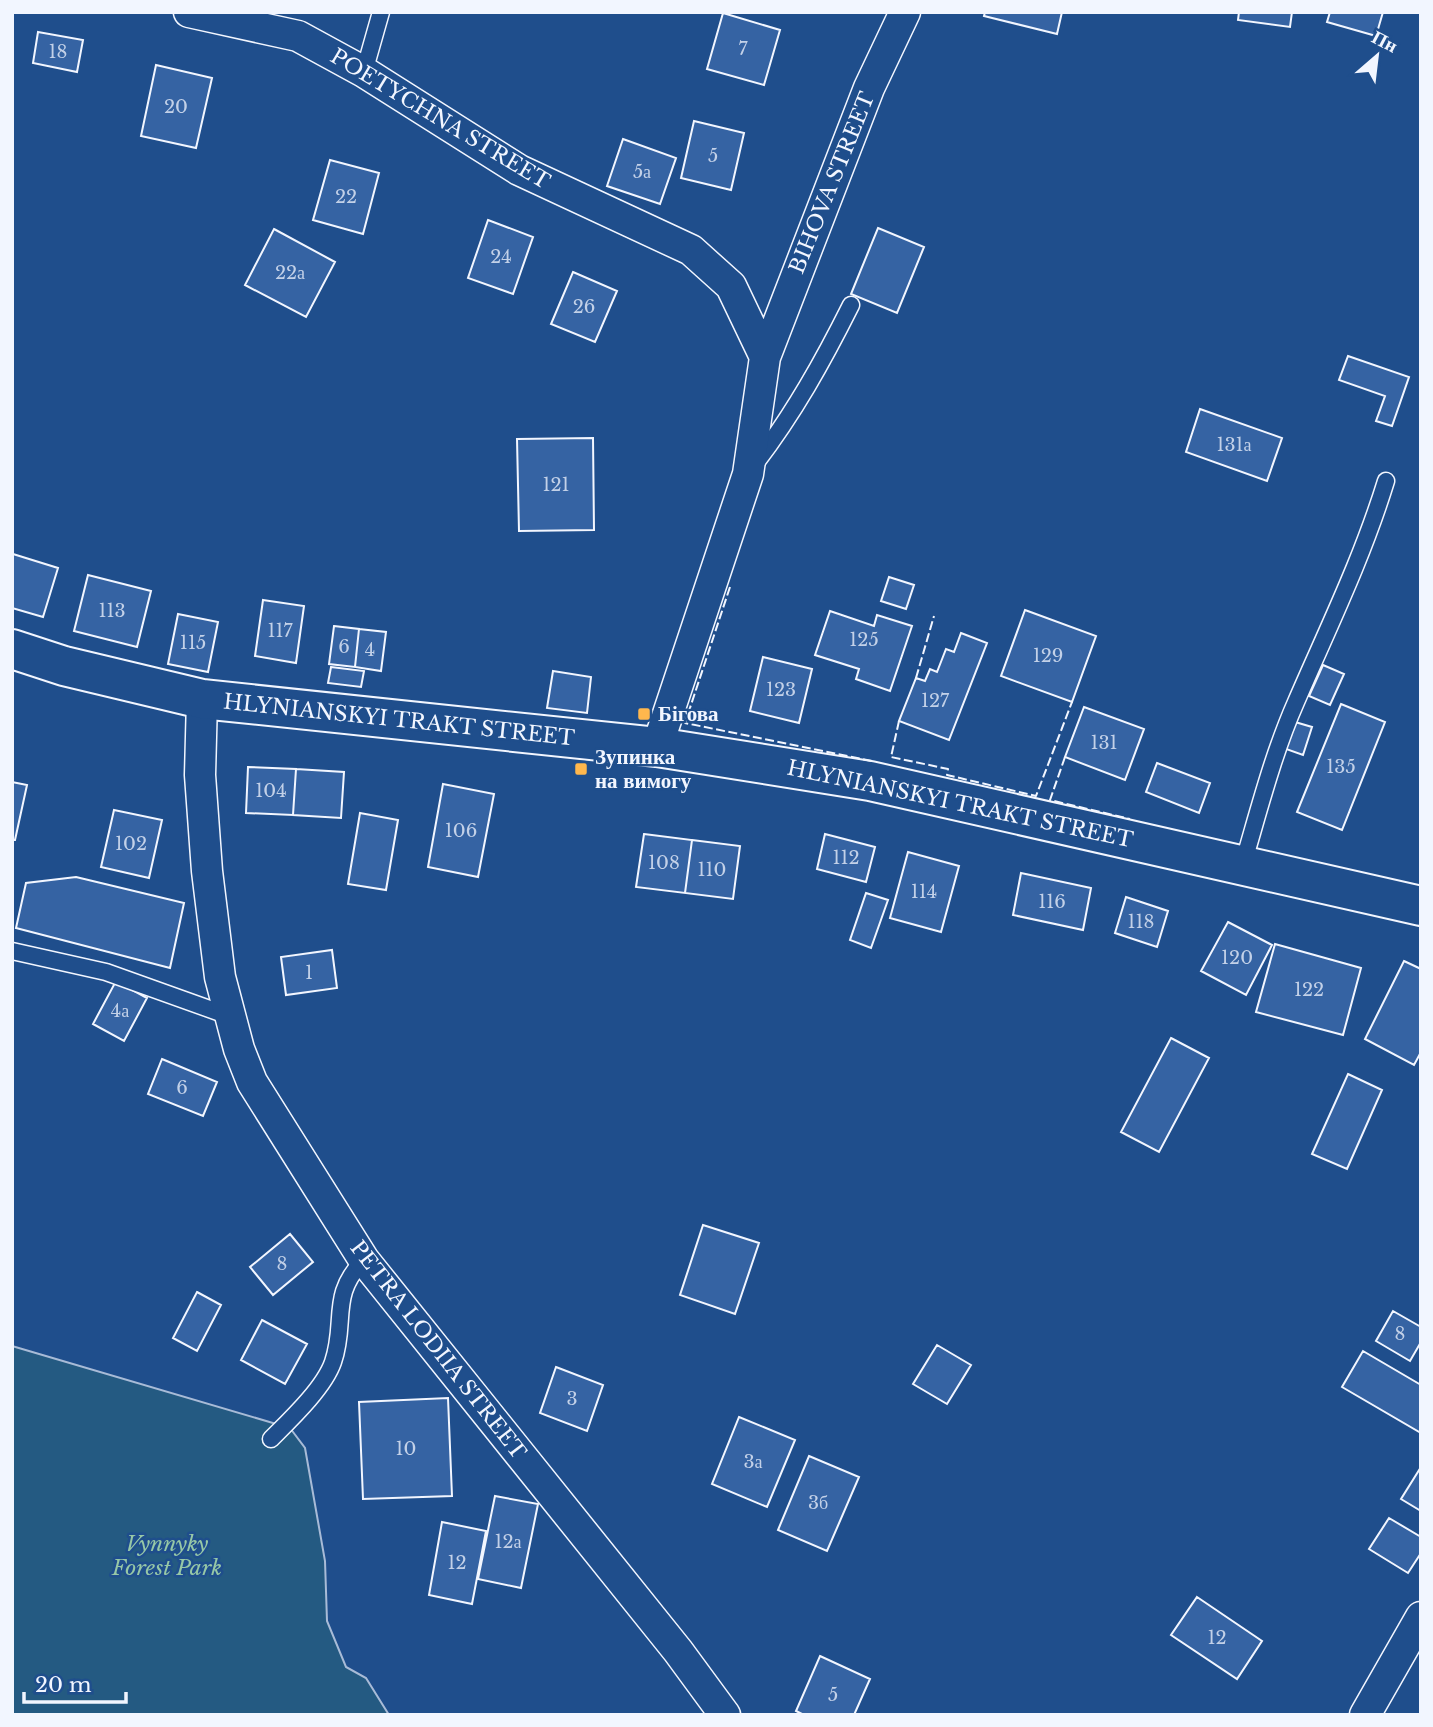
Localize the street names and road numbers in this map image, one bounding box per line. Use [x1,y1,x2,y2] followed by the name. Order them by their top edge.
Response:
[326,43,555,195] street label: POETYCHNA STREET
[784,88,880,278] street label: BIHOVA STREET
[222,689,576,751] street label: HLYNIANSKYI TRAKT STREET
[785,755,1135,853] street label: HLYNIANSKYI TRAKT STREET
[344,1235,532,1465] street label: PETRA LODIIA STREET

